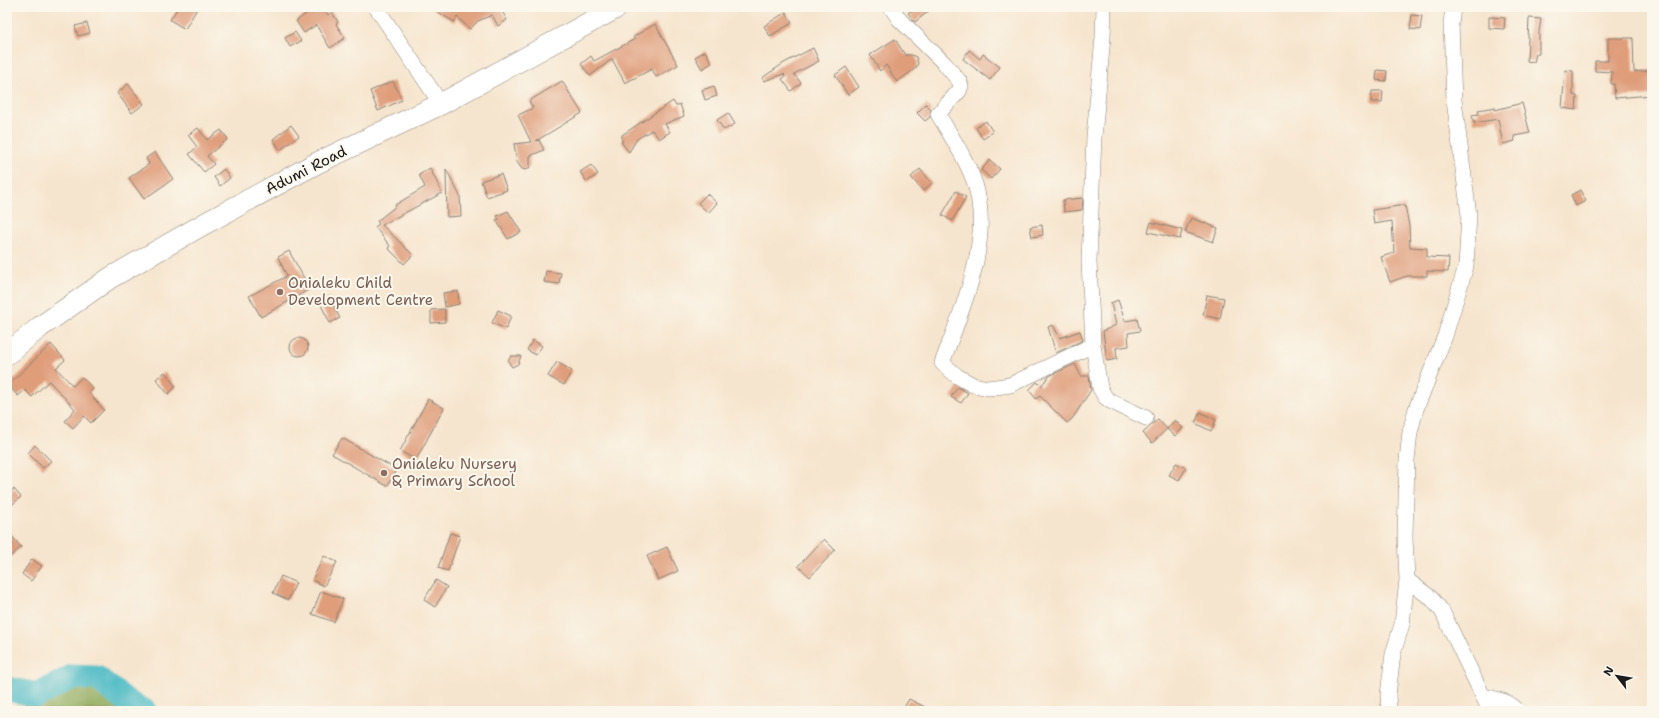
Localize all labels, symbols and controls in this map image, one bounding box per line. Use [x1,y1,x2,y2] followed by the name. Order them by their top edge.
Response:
[262,141,350,199] street label: Adumi Road
[288,273,433,310] place label: Onialeku Child Development Centre
[275,287,285,297] marker: Onialeku Child Development Centre
[392,454,517,491] place label: Onialeku Nursery & Primary School
[379,468,389,478] marker: Onialeku Nursery & Primary School
[1597,656,1637,696] north arrow
[1600,663,1618,679] text: N

